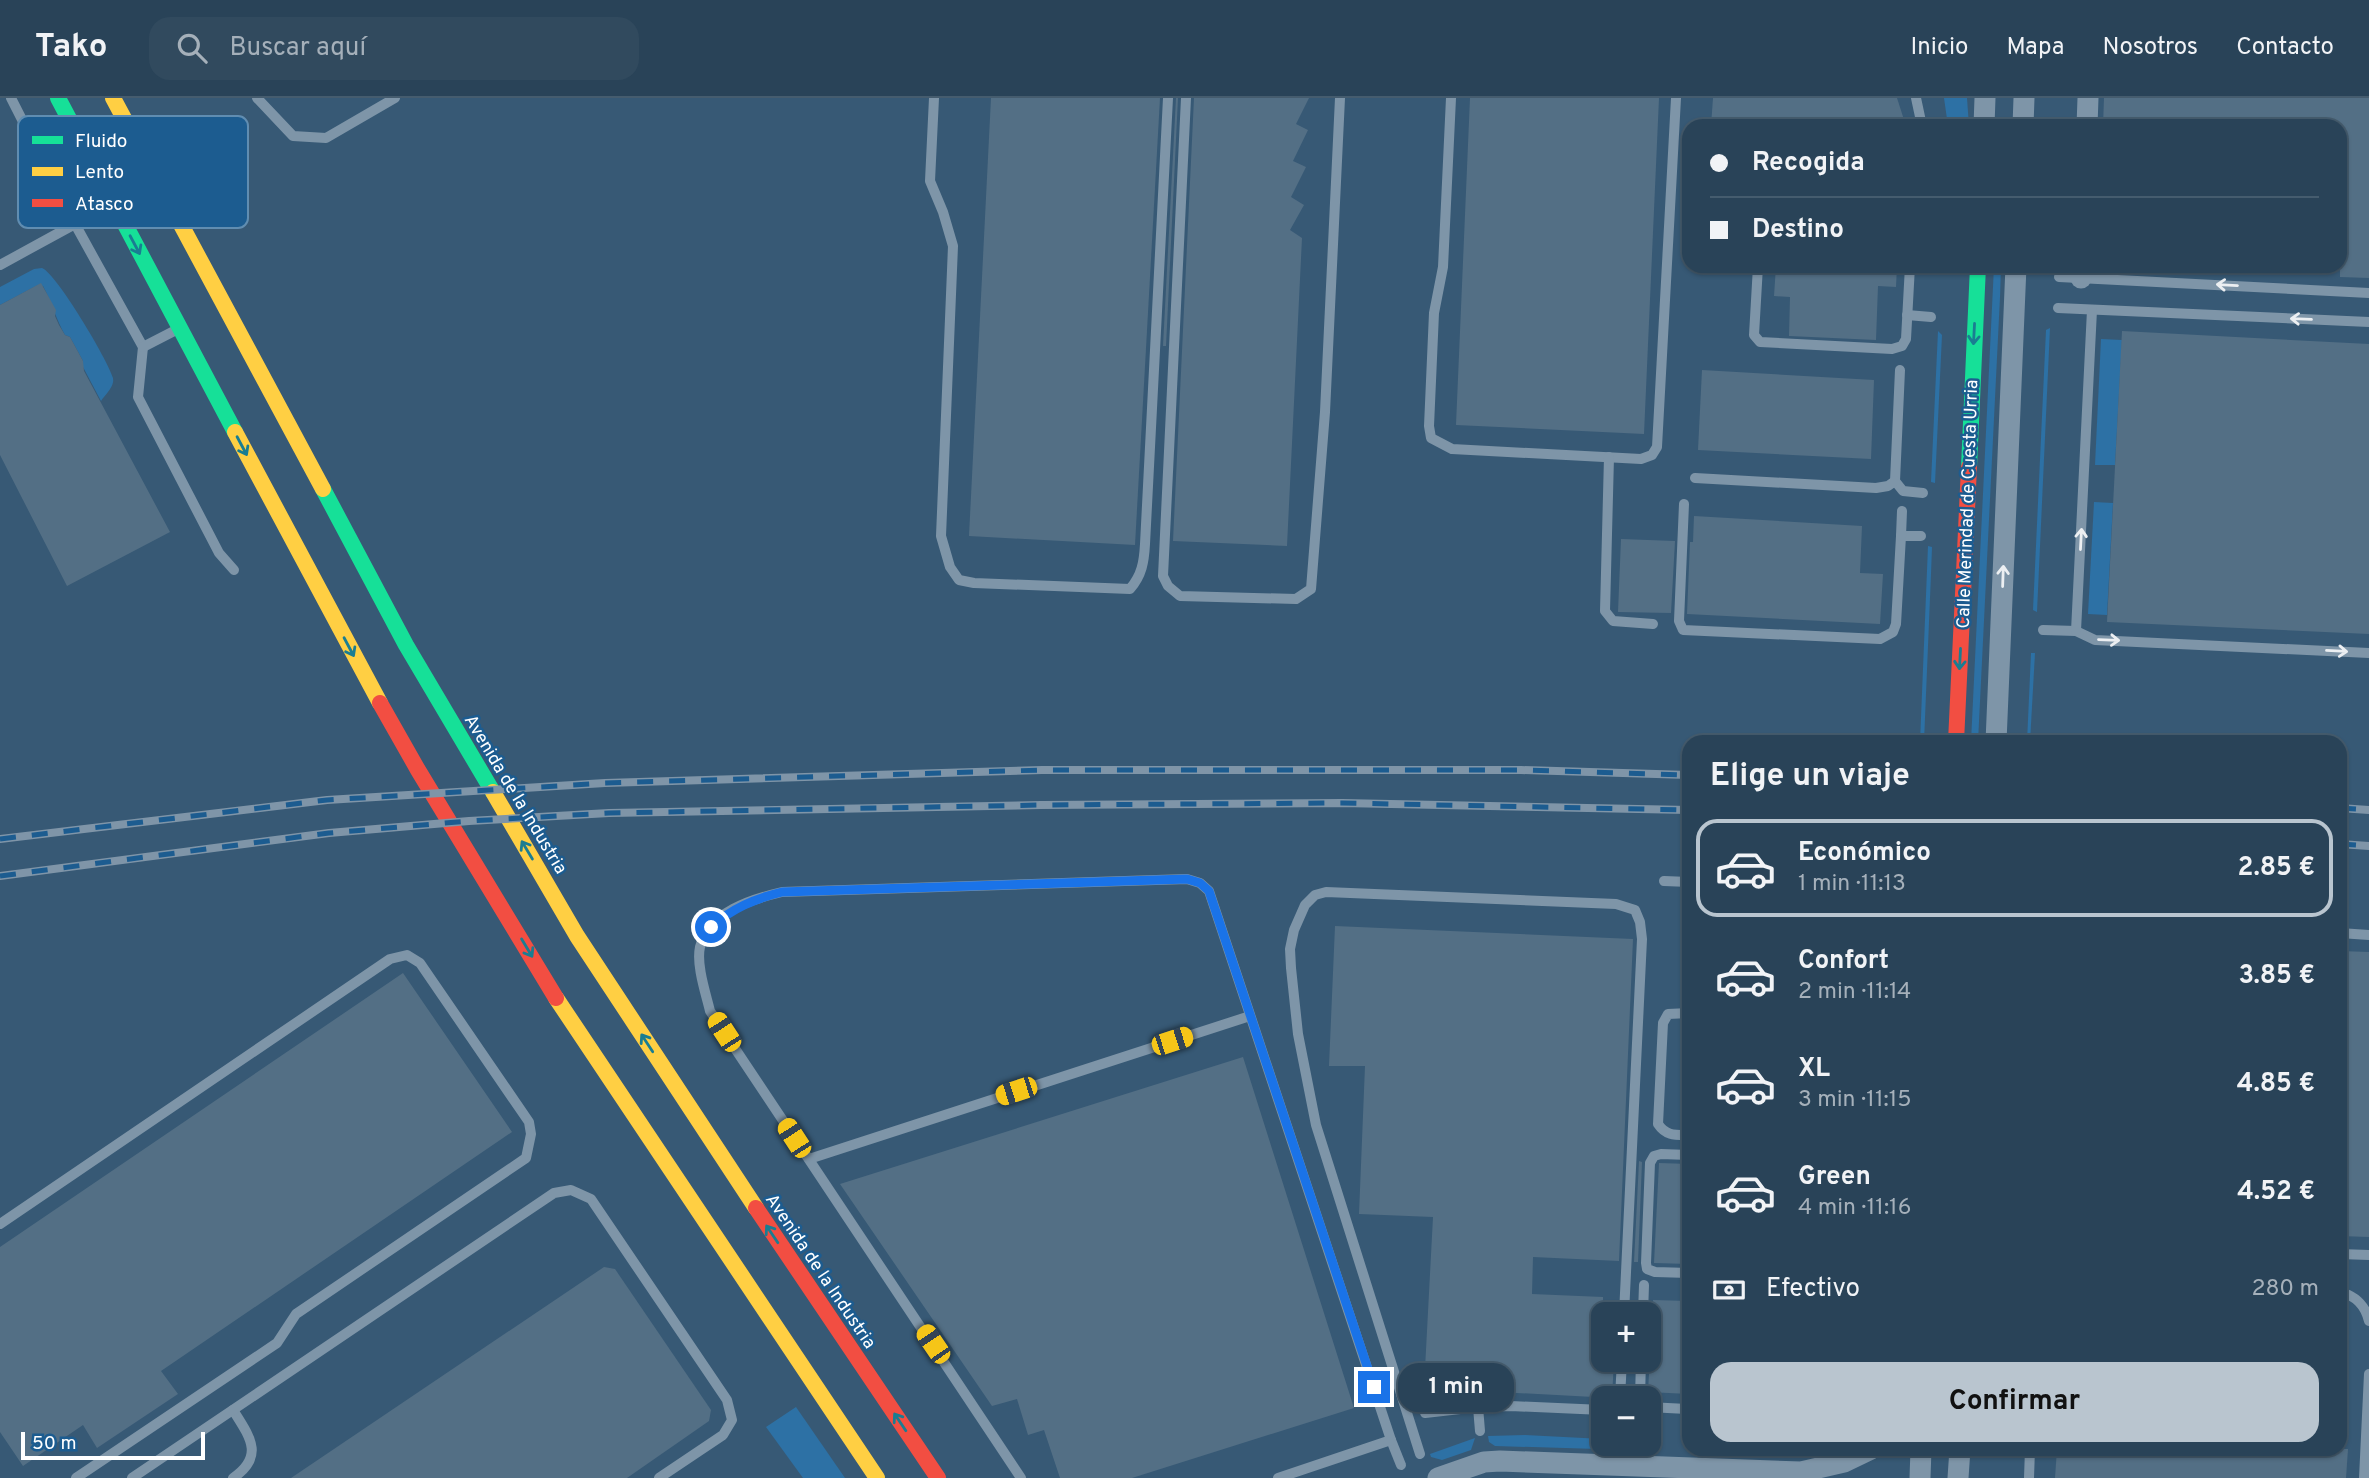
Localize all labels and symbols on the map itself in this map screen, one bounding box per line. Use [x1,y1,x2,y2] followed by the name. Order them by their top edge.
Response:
[18,116,248,228] legend
[75,130,127,154] text: Fluido
[75,161,124,185] text: Lento
[75,193,134,217] text: Atasco
[129,234,143,255] one-way arrow
[2216,279,2239,292] one-way arrow
[2290,313,2313,326] one-way arrow
[1968,322,1981,345] one-way arrow
[1953,379,1984,629] street label: Calle Merindad de Cuesta Urria
[236,435,249,456] one-way arrow
[2074,527,2087,550] one-way arrow
[1996,565,2010,588] one-way arrow
[2098,634,2121,647] one-way arrow
[342,636,356,657] one-way arrow
[2325,645,2348,658] one-way arrow
[1954,648,1967,671] one-way arrow
[458,711,572,879] street label: Avenida de la Industria
[519,841,533,861] one-way arrow
[695,911,727,943] route start
[520,938,534,958] one-way arrow
[704,1009,745,1055] car
[1149,1025,1196,1057] car
[639,1034,653,1054] one-way arrow
[993,1075,1040,1107] car
[774,1115,815,1161] car
[759,1190,880,1354] street label: Avenida de la Industria
[765,1224,779,1244] one-way arrow
[913,1321,954,1367] car
[1398,1362,1514,1412] callout: 1 min
[1358,1371,1390,1403] route end
[893,1412,907,1432] one-way arrow
[21,1429,205,1461] scale bar

